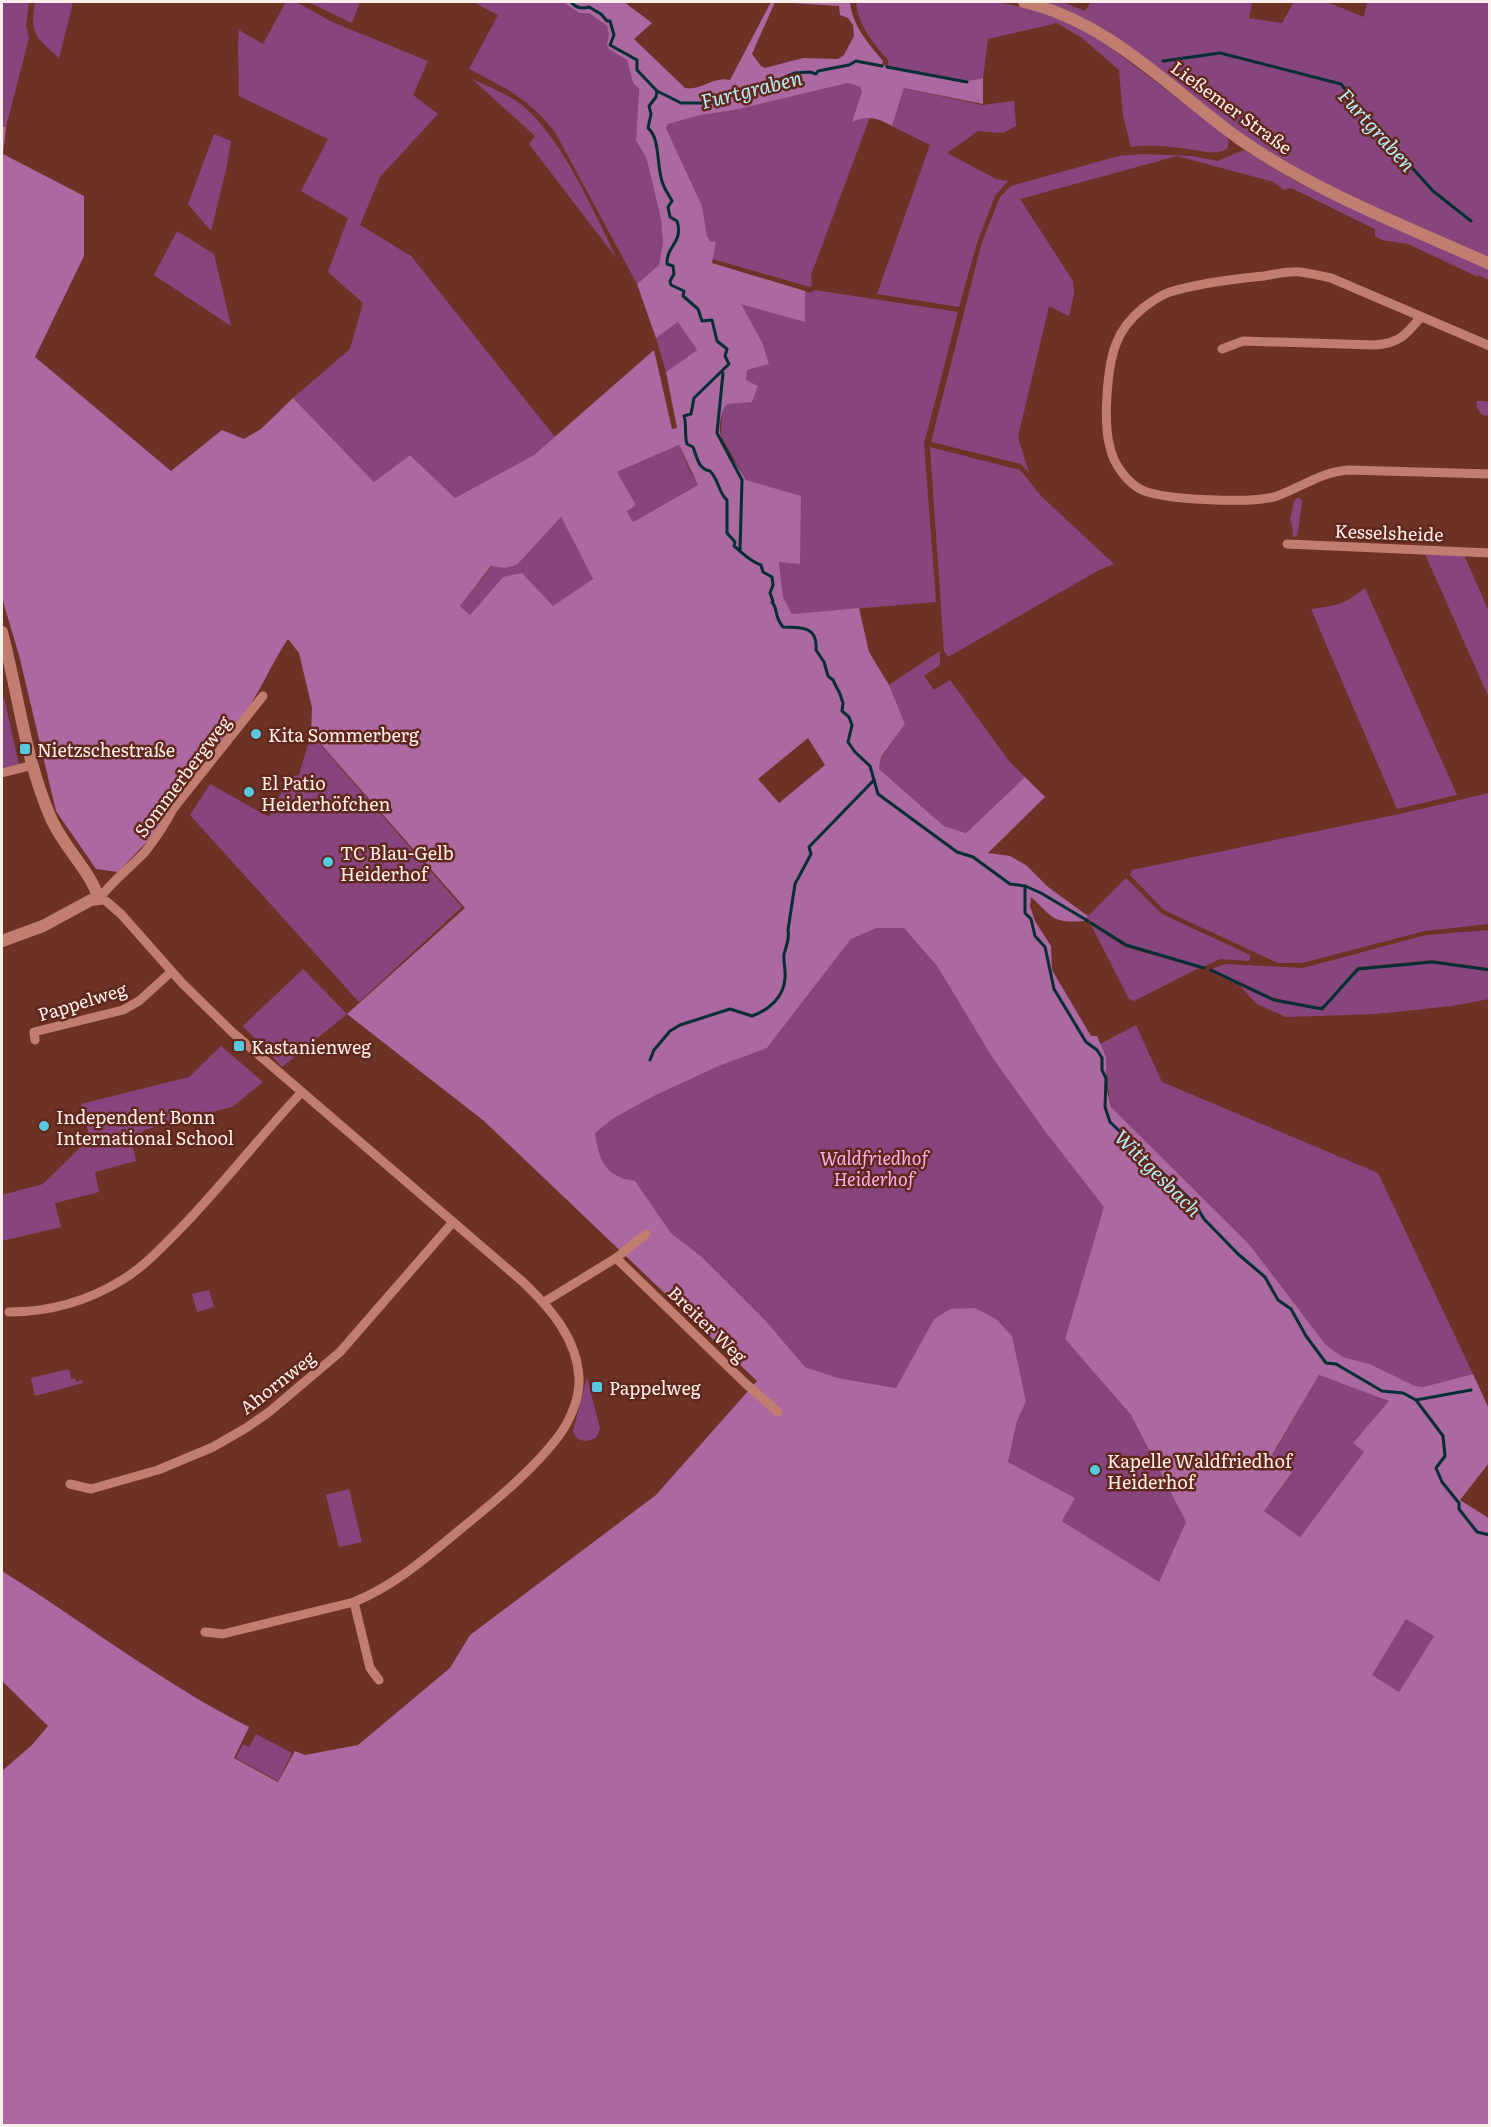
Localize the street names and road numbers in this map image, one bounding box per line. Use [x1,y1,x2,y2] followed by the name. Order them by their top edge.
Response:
[1166,54,1298,160] street label: Ließemer Straße
[1334,517,1444,547] street label: Kesselsheide
[127,709,237,843] street label: Sommerbergweg
[34,974,131,1027] street label: Pappelweg
[662,1279,754,1369] street label: Breiter Weg
[233,1343,321,1420] street label: Ahornweg

